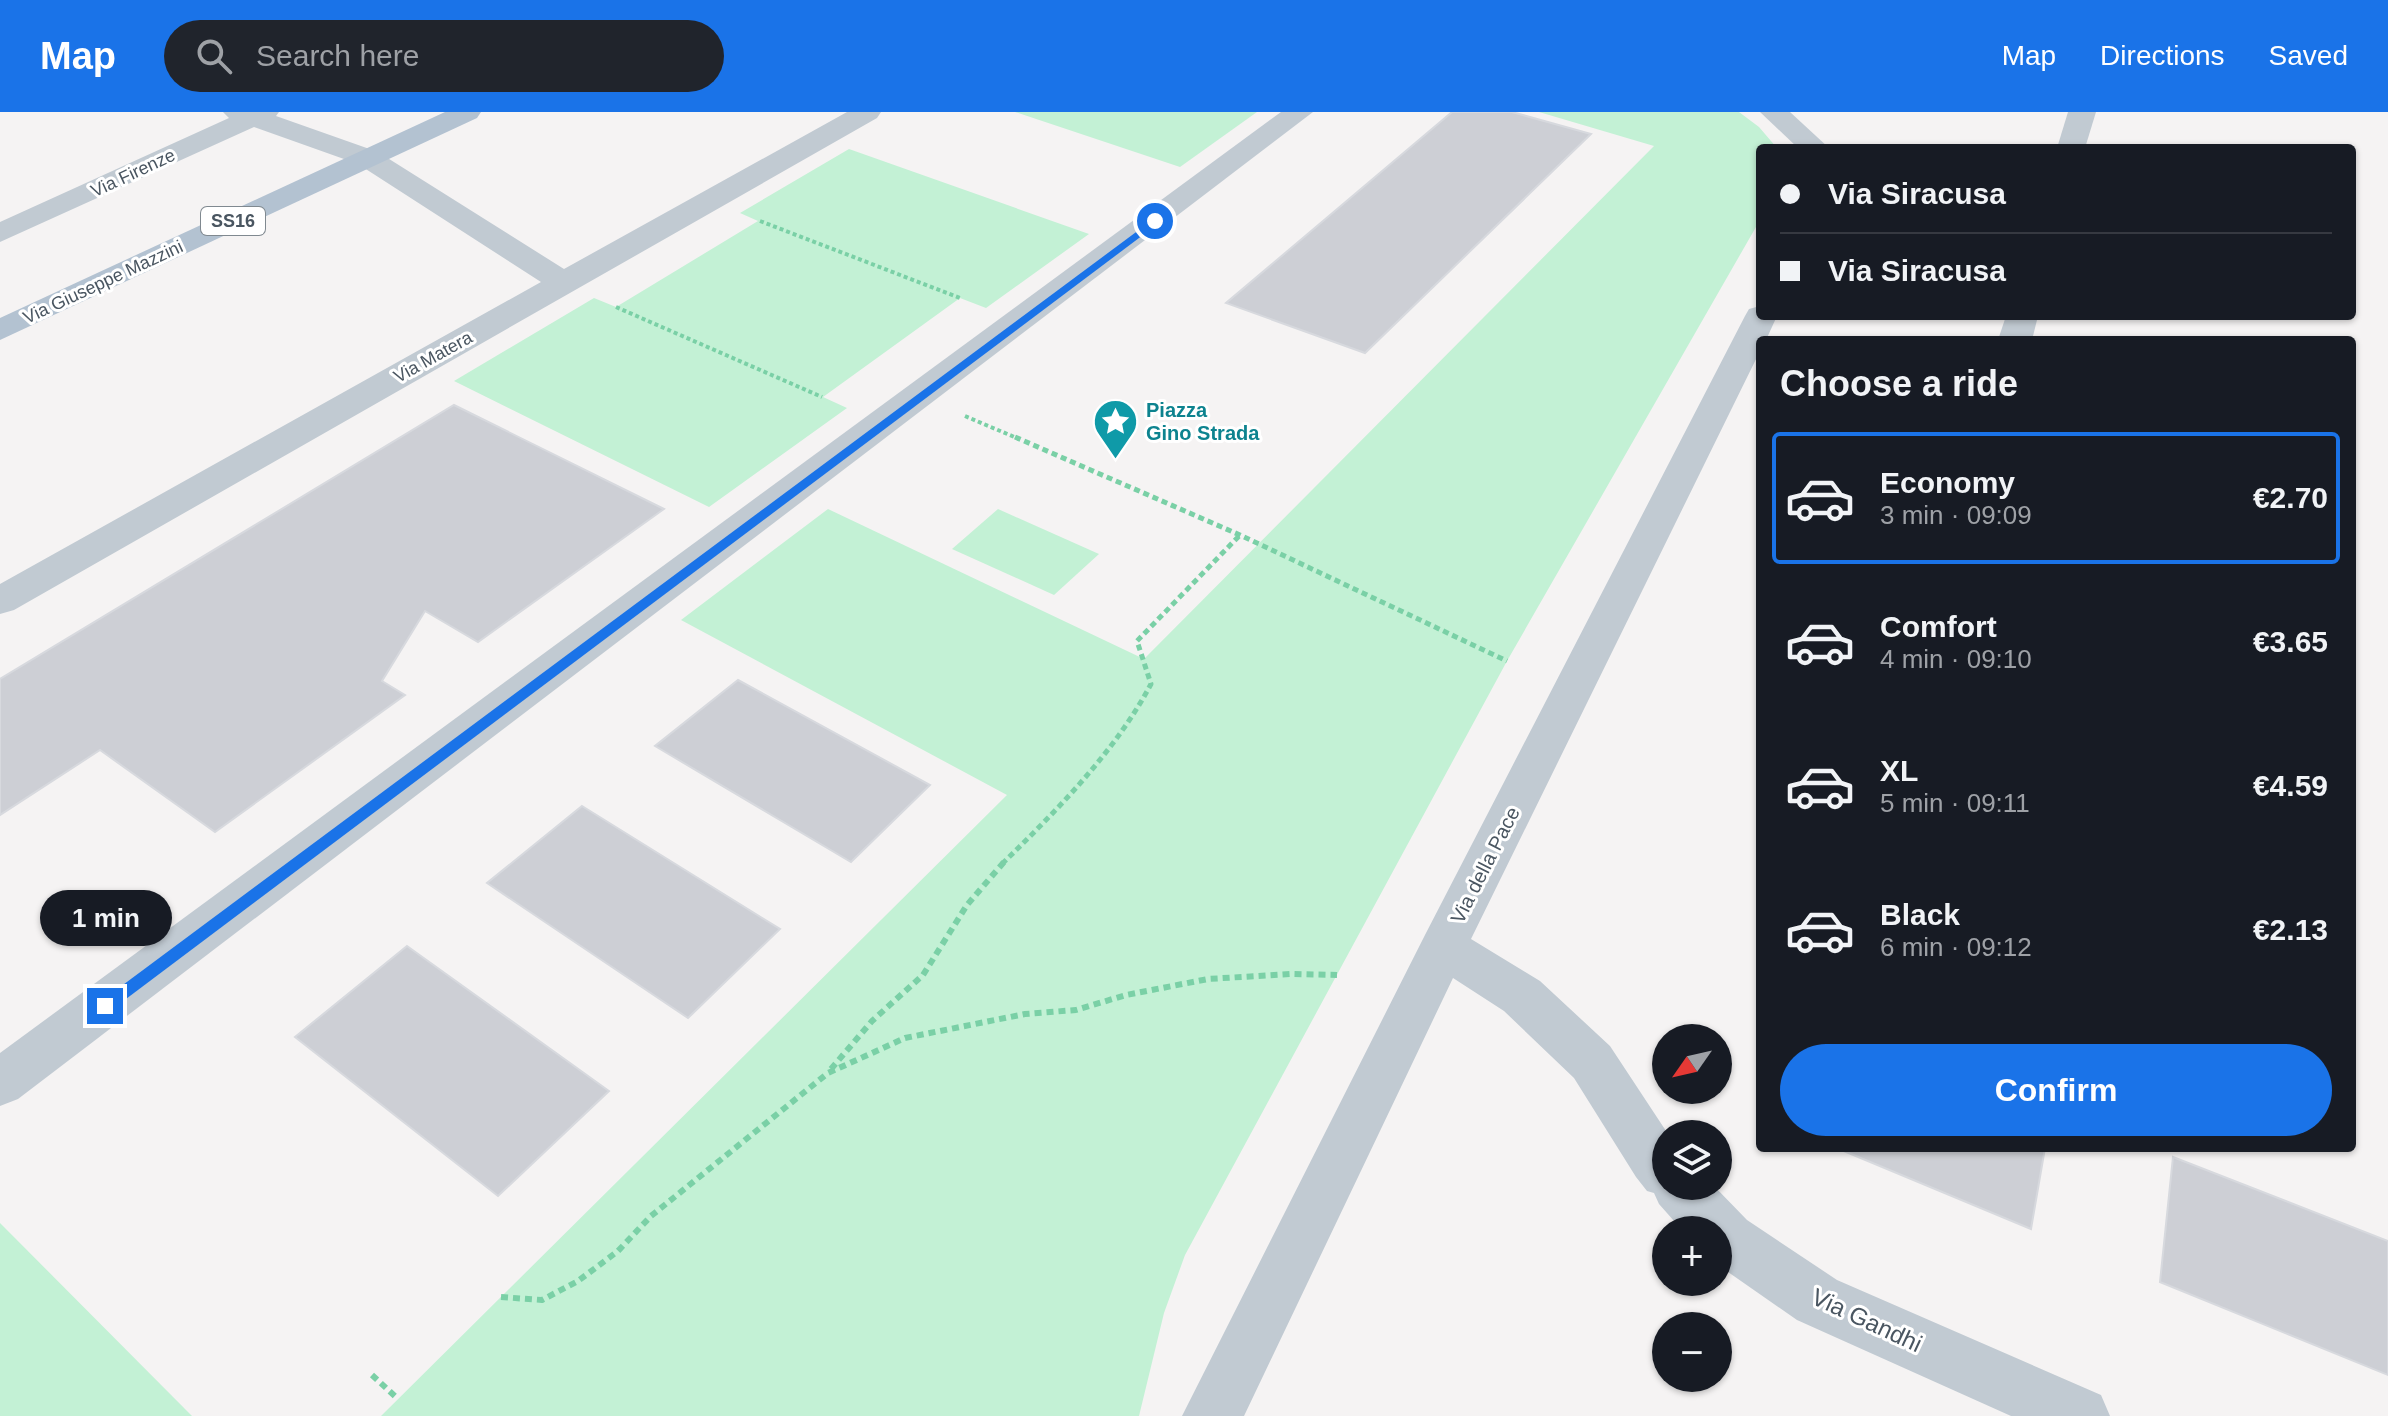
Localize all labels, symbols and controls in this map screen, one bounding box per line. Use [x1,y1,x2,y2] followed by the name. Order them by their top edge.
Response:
[164,20,724,92] search box
[192,34,236,78] icon: search
[40,35,116,77] text: Map
[256,39,419,72] text: Search here
[2002,40,2056,71] text: Map
[2100,40,2225,71] text: Directions
[2269,40,2348,71] text: Saved
[88,145,178,201] street label: Via Firenze
[1828,177,2006,210] text: Via Siracusa
[1137,203,1173,239] route start
[201,207,265,235] road number: SS16
[20,236,186,328] street label: Via Giuseppe Mazzini
[1828,254,2006,287] text: Via Siracusa
[390,327,477,387] street label: Via Matera
[1780,363,2018,404] text: Choose a ride
[1091,398,1139,461] place icon: Piazza Gino Strada
[1146,399,1260,444] place label: Piazza Gino Strada
[1784,462,1856,534] icon: car
[1880,466,2015,499] text: Economy
[2253,481,2328,514] text: €2.70
[1880,500,2032,530] text: 3 min · 09:09
[1784,606,1856,678] icon: car
[1880,610,1997,643] text: Comfort
[2253,625,2328,658] text: €3.65
[1880,644,2032,674] text: 4 min · 09:10
[1784,750,1856,822] icon: car
[1880,754,1918,787] text: XL
[2253,769,2328,802] text: €4.59
[1880,788,2030,818] text: 5 min · 09:11
[1446,803,1524,927] street label: Via della Pace
[39,890,171,946] callout: 1 min
[1784,894,1856,966] icon: car
[1880,898,1960,931] text: Black
[72,903,140,933] text: 1 min
[2253,913,2328,946] text: €2.13
[1880,932,2032,962] text: 6 min · 09:12
[87,988,123,1024] route end
[1652,1024,1732,1104] north arrow
[1652,1024,1732,1392] map controls
[1780,1044,2332,1136] button: Confirm
[1652,1120,1732,1200] button: layers
[1652,1216,1732,1296] button: +
[1808,1283,1926,1357] street label: Via Gandhi
[1652,1312,1732,1392] button: −

